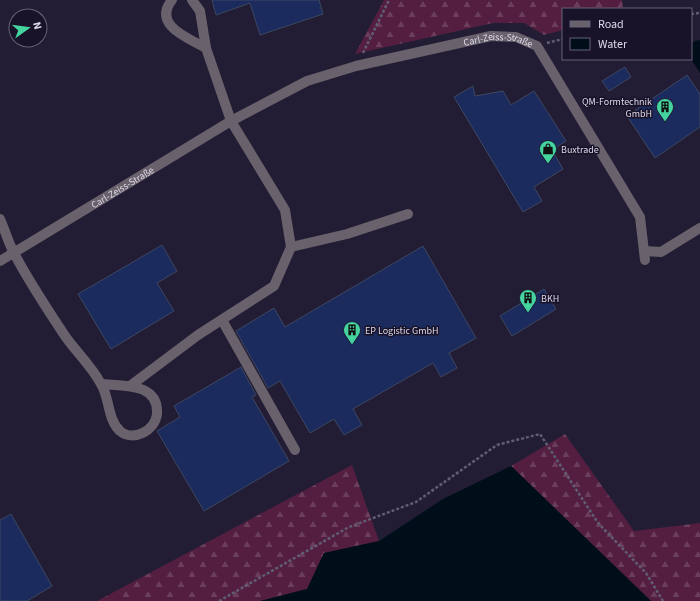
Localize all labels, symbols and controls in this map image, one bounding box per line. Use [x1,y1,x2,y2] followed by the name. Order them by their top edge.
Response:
[8,8,48,48] north arrow
[562,8,692,60] legend
[598,16,624,33] text: Road
[29,20,45,31] text: N
[462,30,535,51] street label: Carl-Zeiss-Straße
[598,36,628,53] text: Water
[582,95,652,121] place label: QM-Formtechnik GmbH
[655,97,675,122] building icon: QM-Formtechnik GmbH
[538,139,558,164] shop icon: Buxtrade
[561,143,599,157] place label: Buxtrade
[89,163,157,212] street label: Carl-Zeiss-Straße
[518,288,538,313] building icon: BKH
[541,292,559,306] place label: BKH
[342,320,362,345] building icon: EP Logistic GmbH
[365,324,439,338] place label: EP Logistic GmbH

